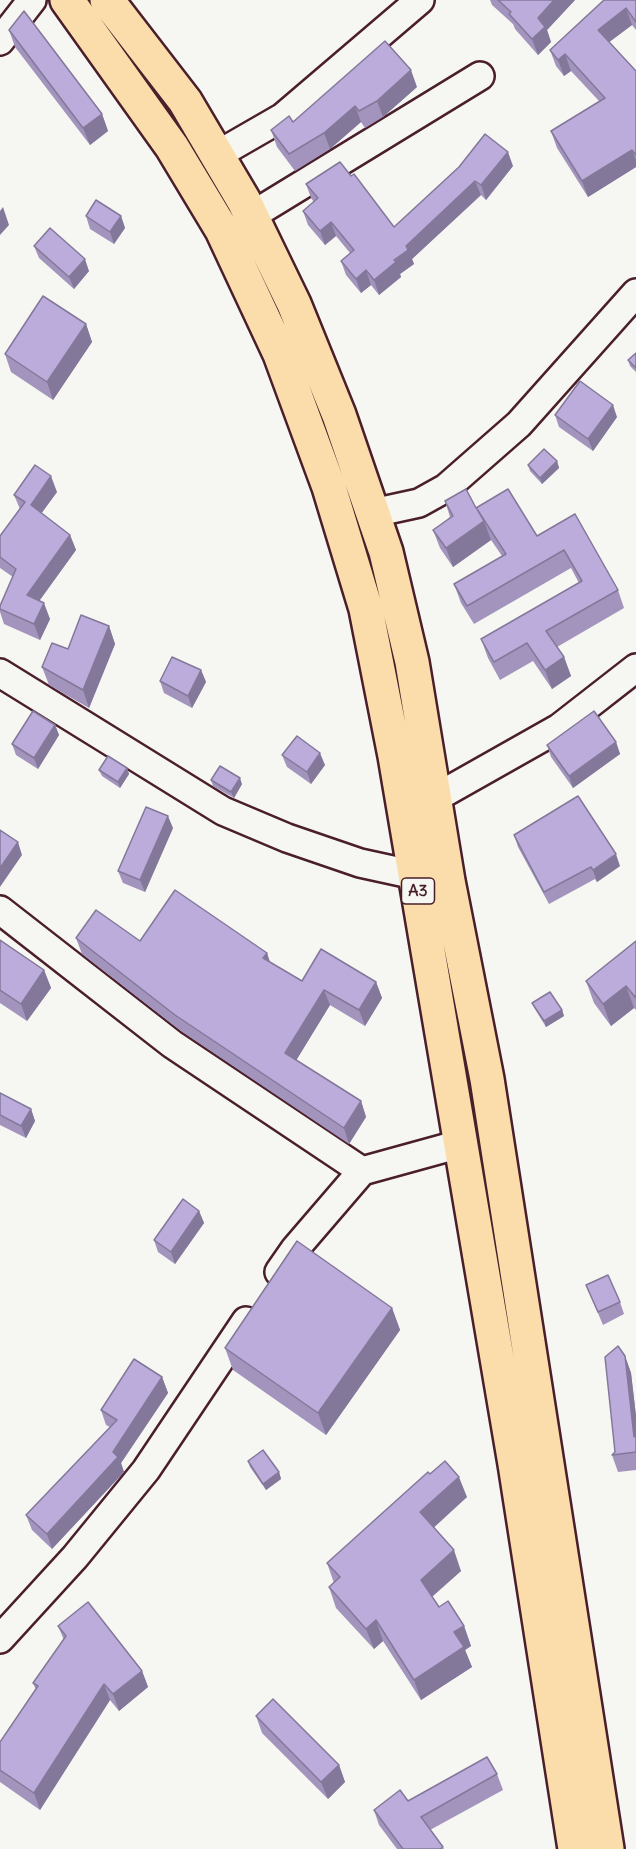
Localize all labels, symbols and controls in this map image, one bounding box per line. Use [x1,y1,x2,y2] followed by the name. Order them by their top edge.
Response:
[402,878,434,904] road number: A3

